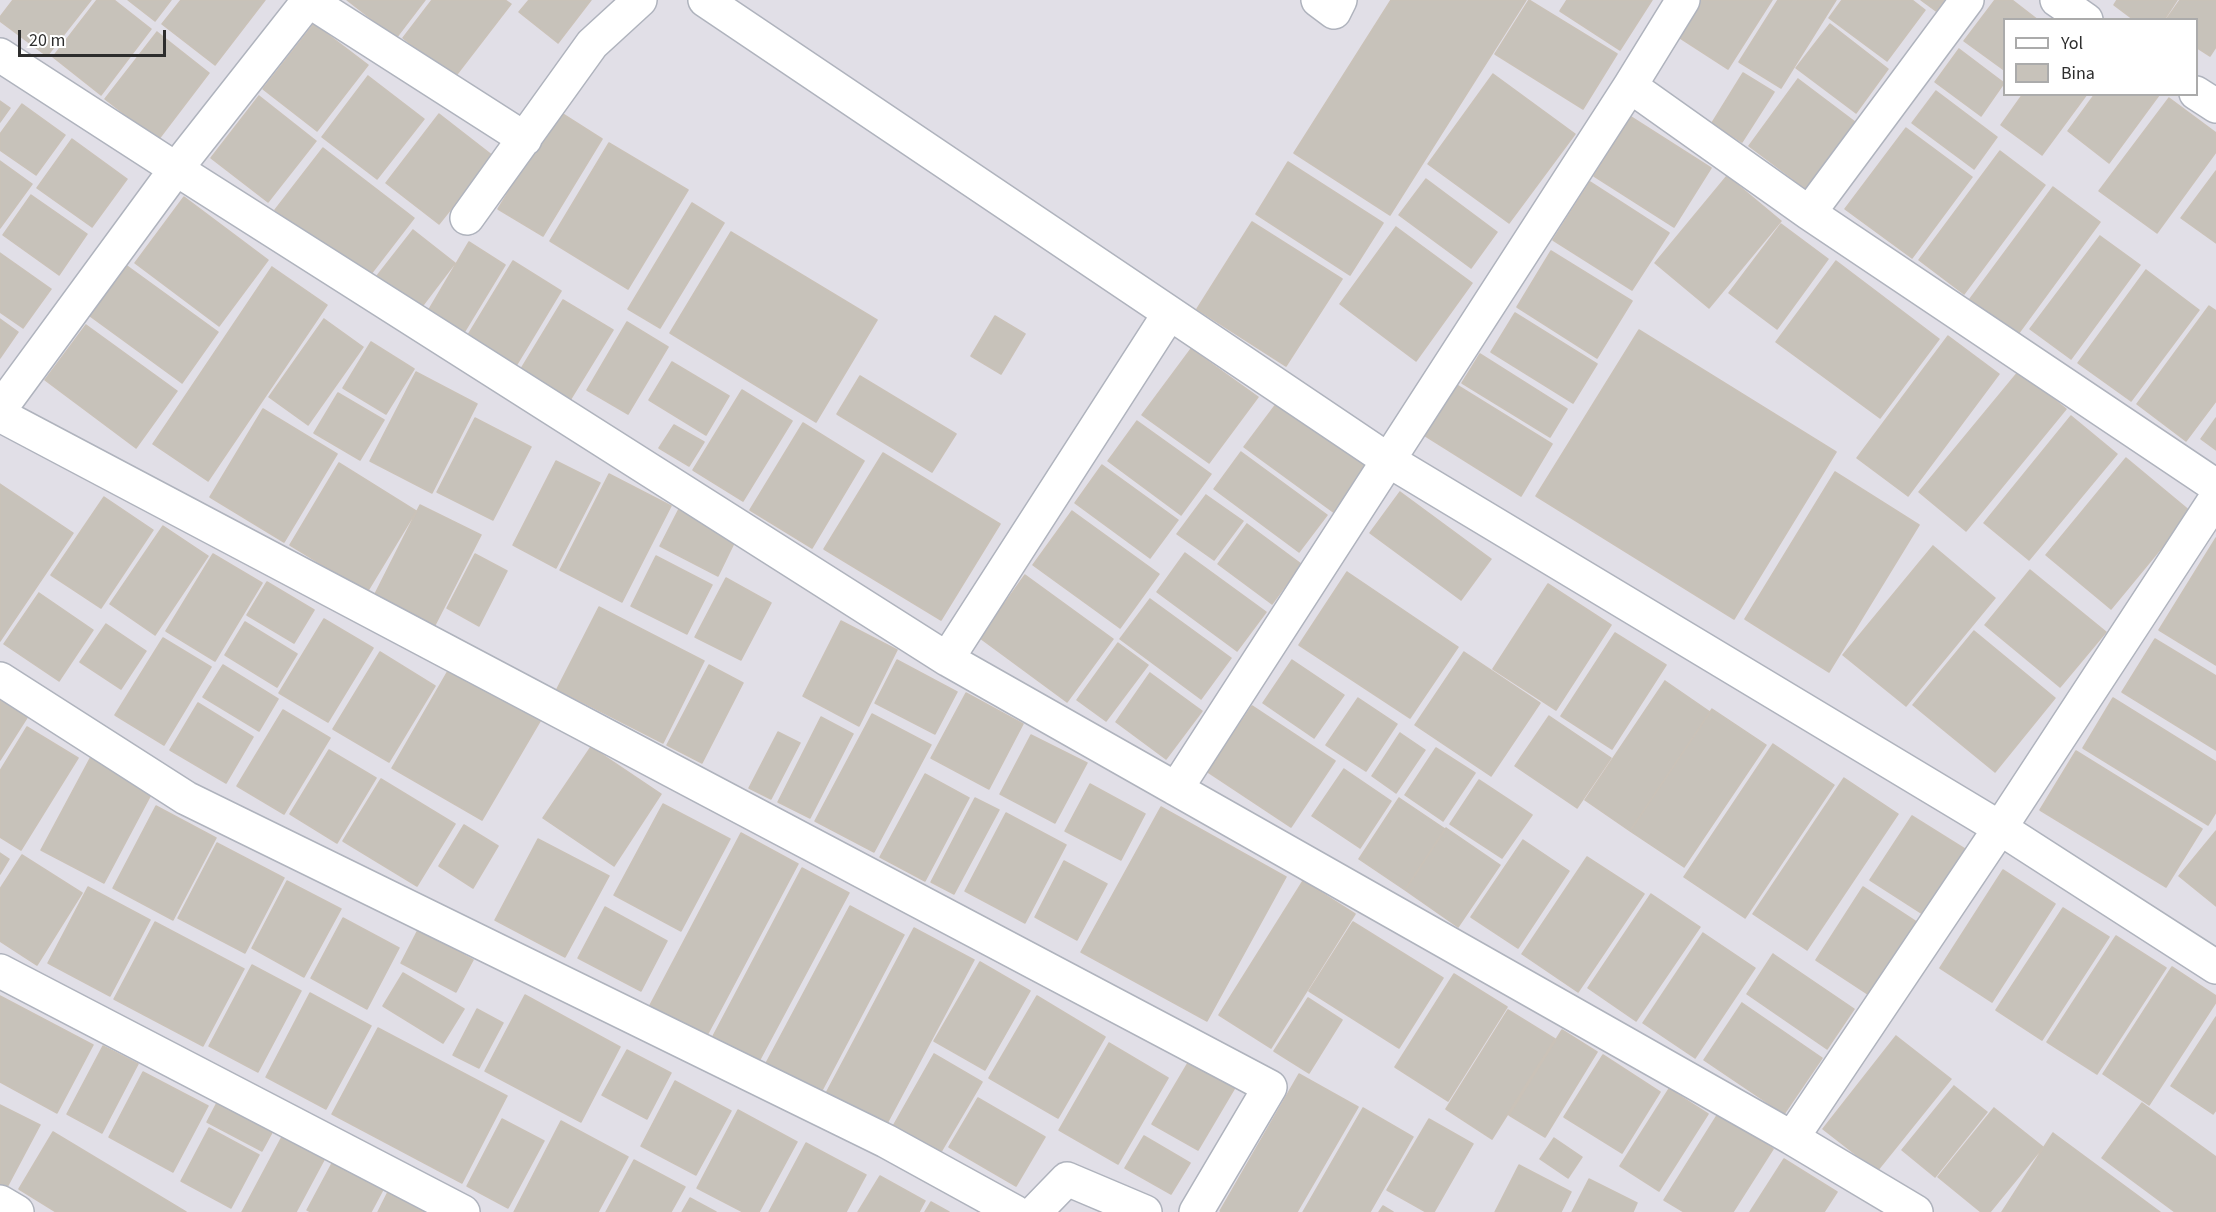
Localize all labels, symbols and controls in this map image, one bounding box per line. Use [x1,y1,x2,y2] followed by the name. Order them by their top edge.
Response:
[21,18,170,56] scale bar
[2003,18,2198,96] legend
[29,28,65,53] text: 20 m
[2061,31,2083,56] text: Yol
[2061,61,2095,86] text: Bina

